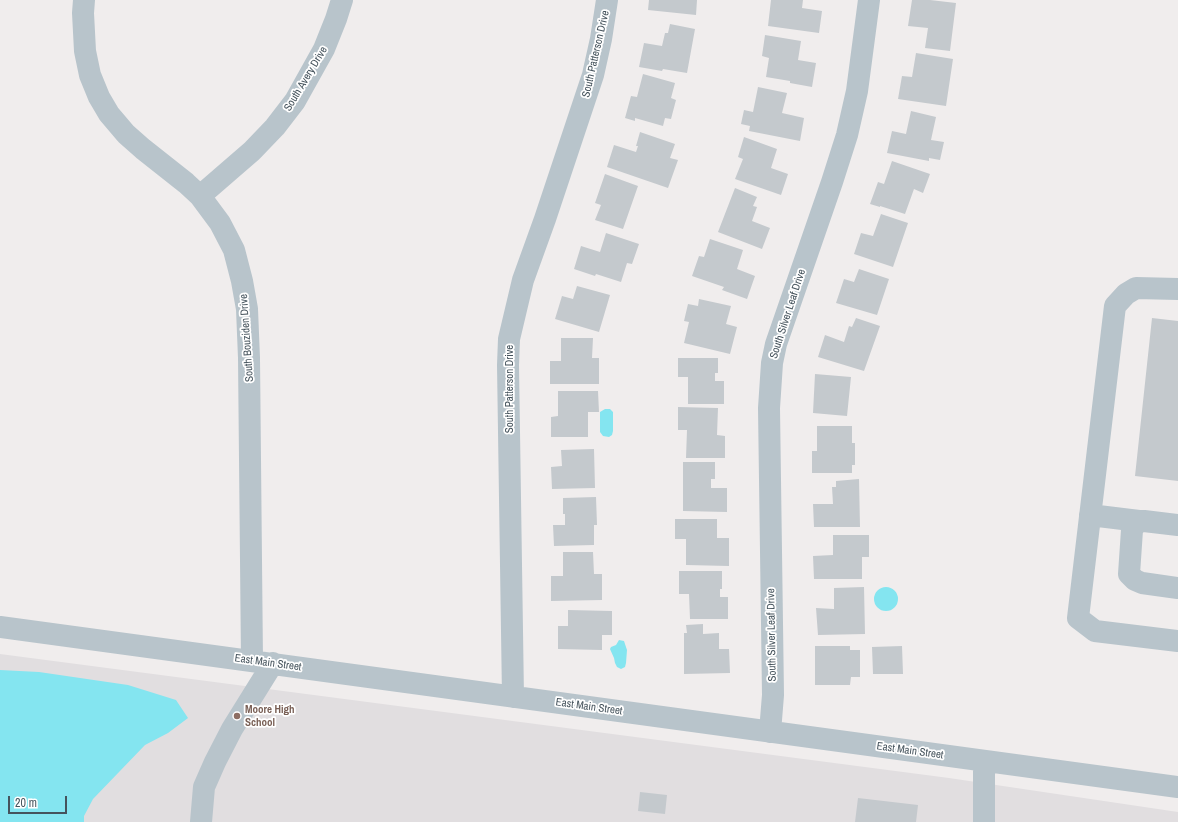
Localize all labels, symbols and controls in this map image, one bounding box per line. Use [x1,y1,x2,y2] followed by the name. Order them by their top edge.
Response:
[580,9,612,99] street label: South Patterson Drive
[282,44,330,114] street label: South Avery Drive
[767,268,809,360] street label: South Silver Leaf Drive
[237,294,257,382] street label: South Bouziden Drive
[503,345,517,433] street label: South Patterson Drive
[765,588,779,682] street label: South Silver Leaf Drive
[234,652,302,674] street label: East Main Street
[555,696,623,718] street label: East Main Street
[245,703,295,729] place label: Moore High School
[232,711,242,721] marker: Moore High School
[876,740,944,762] street label: East Main Street
[10,788,69,814] scale bar
[15,795,37,811] text: 20 m

